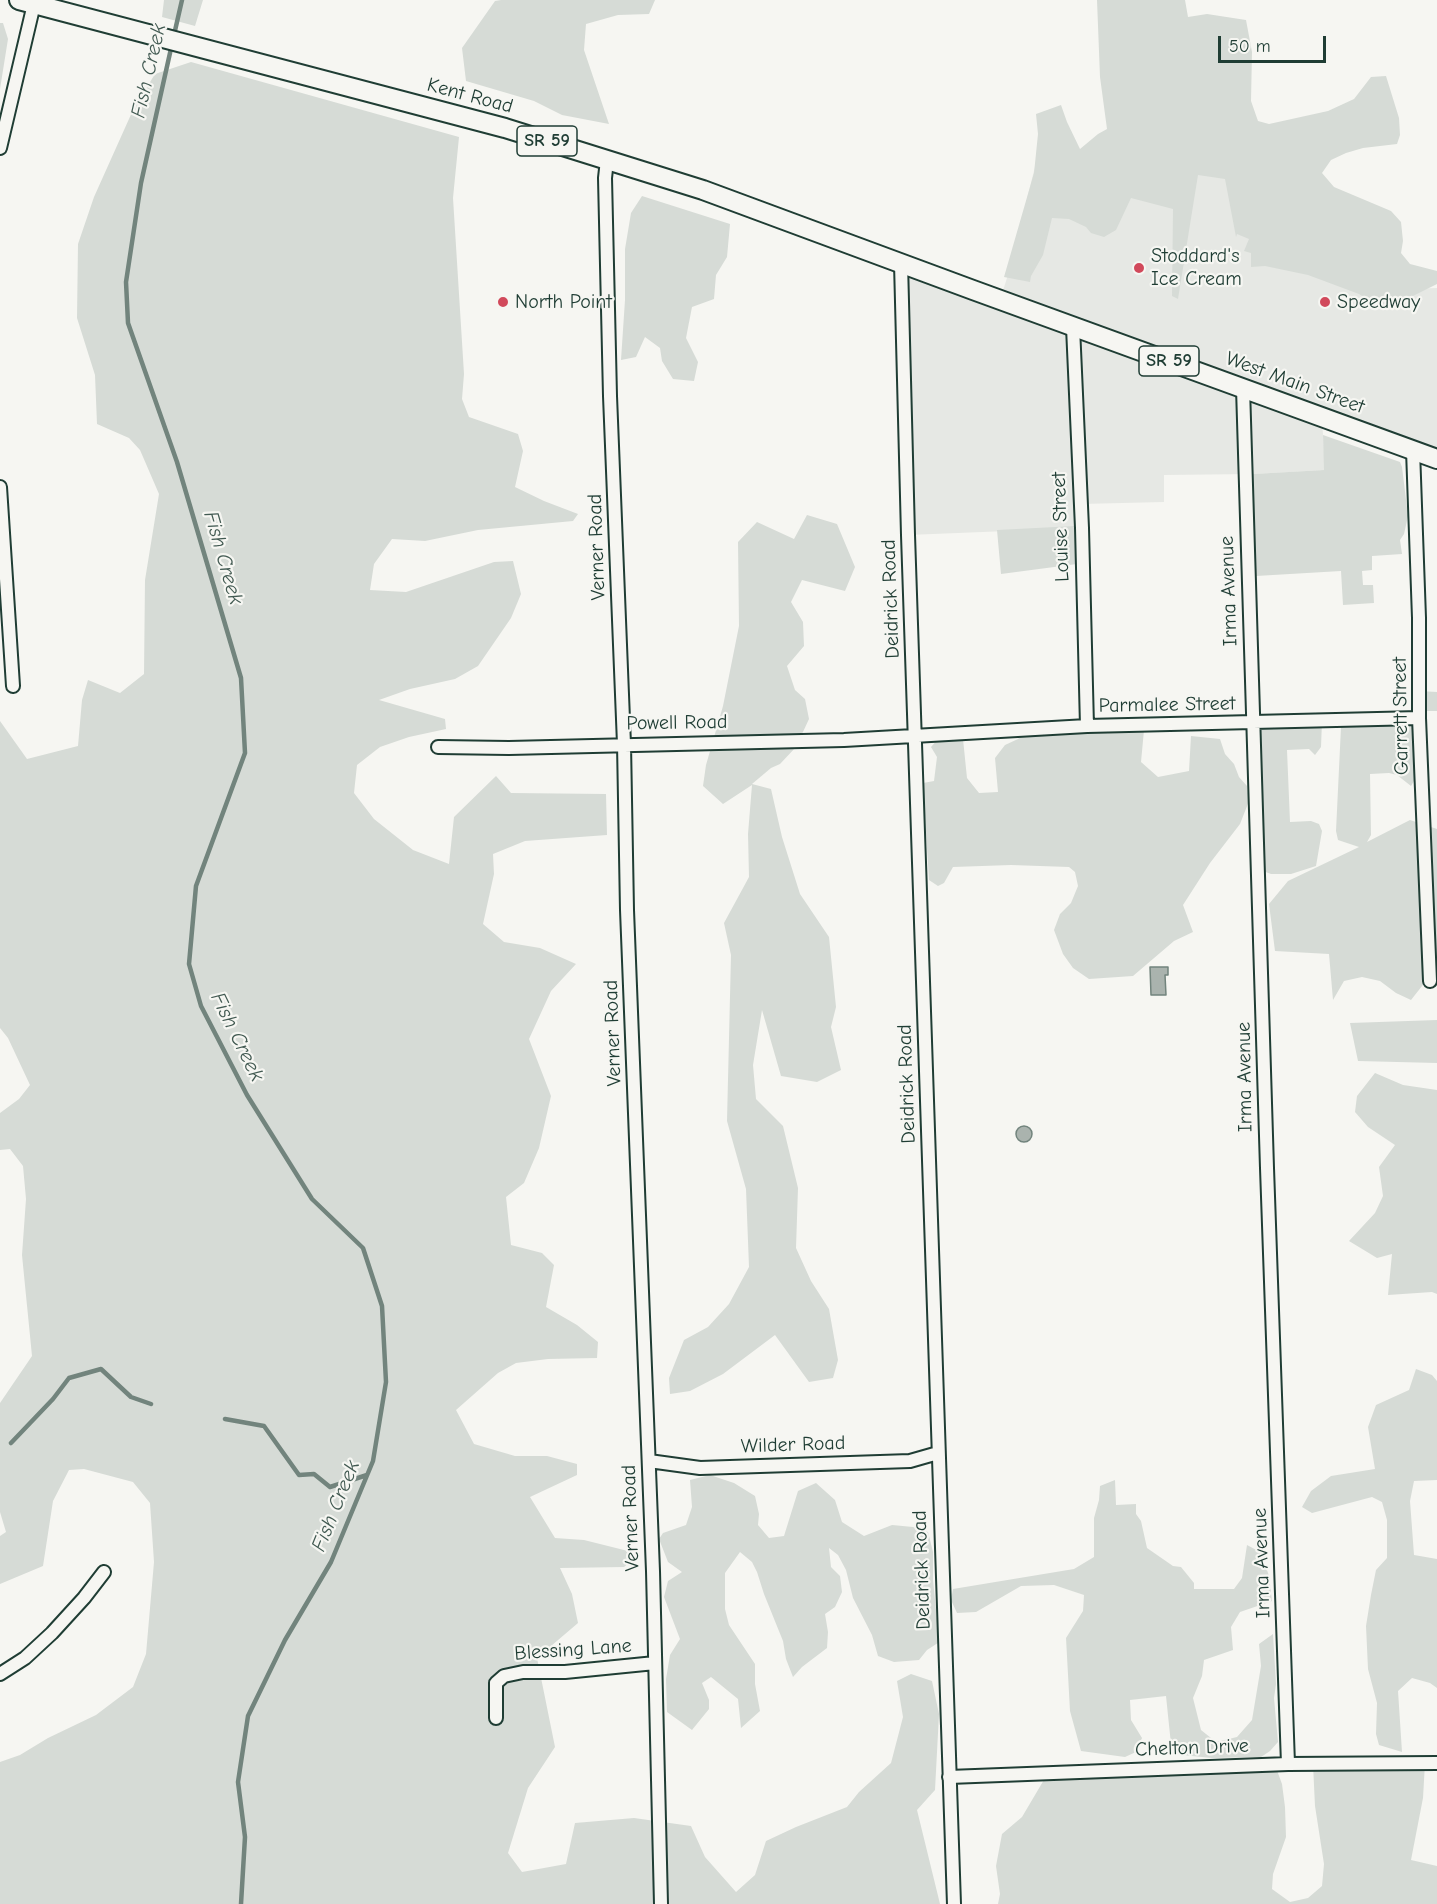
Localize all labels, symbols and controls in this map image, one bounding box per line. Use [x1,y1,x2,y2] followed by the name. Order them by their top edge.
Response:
[126,21,172,121] water label: Fish Creek
[1221,24,1329,62] scale bar
[1229,36,1271,57] text: 50 m
[424,73,516,119] street label: Kent Road
[517,126,577,156] road number: SR 59
[1151,244,1242,291] place label: Stoddard's Ice Cream
[1132,261,1146,275] marker: Stoddard's Ice Cream
[515,290,612,314] place label: North Point
[1337,290,1420,314] place label: Speedway
[496,295,510,309] marker: North Point
[1318,295,1332,309] marker: Speedway
[1139,346,1199,376] road number: SR 59
[1222,347,1368,419] street label: West Main Street
[1047,472,1075,582] street label: Louise Street
[583,493,611,601] street label: Verner Road
[198,508,248,608] water label: Fish Creek
[1215,536,1243,646] street label: Irma Avenue
[877,539,905,659] street label: Deidrick Road
[1388,657,1414,775] street label: Garrett Street
[1098,692,1236,718] street label: Parmalee Street
[626,710,728,736] street label: Powell Road
[599,979,627,1087] street label: Verner Road
[205,988,269,1086] water label: Fish Creek
[1232,1022,1258,1132] street label: Irma Avenue
[893,1024,921,1144] street label: Deidrick Road
[740,1431,846,1459] street label: Wilder Road
[306,1457,366,1555] water label: Fish Creek
[617,1464,645,1572] street label: Verner Road
[1248,1508,1276,1618] street label: Irma Avenue
[908,1510,936,1630] street label: Deidrick Road
[514,1634,632,1666] street label: Blessing Lane
[1135,1734,1249,1762] street label: Chelton Drive

